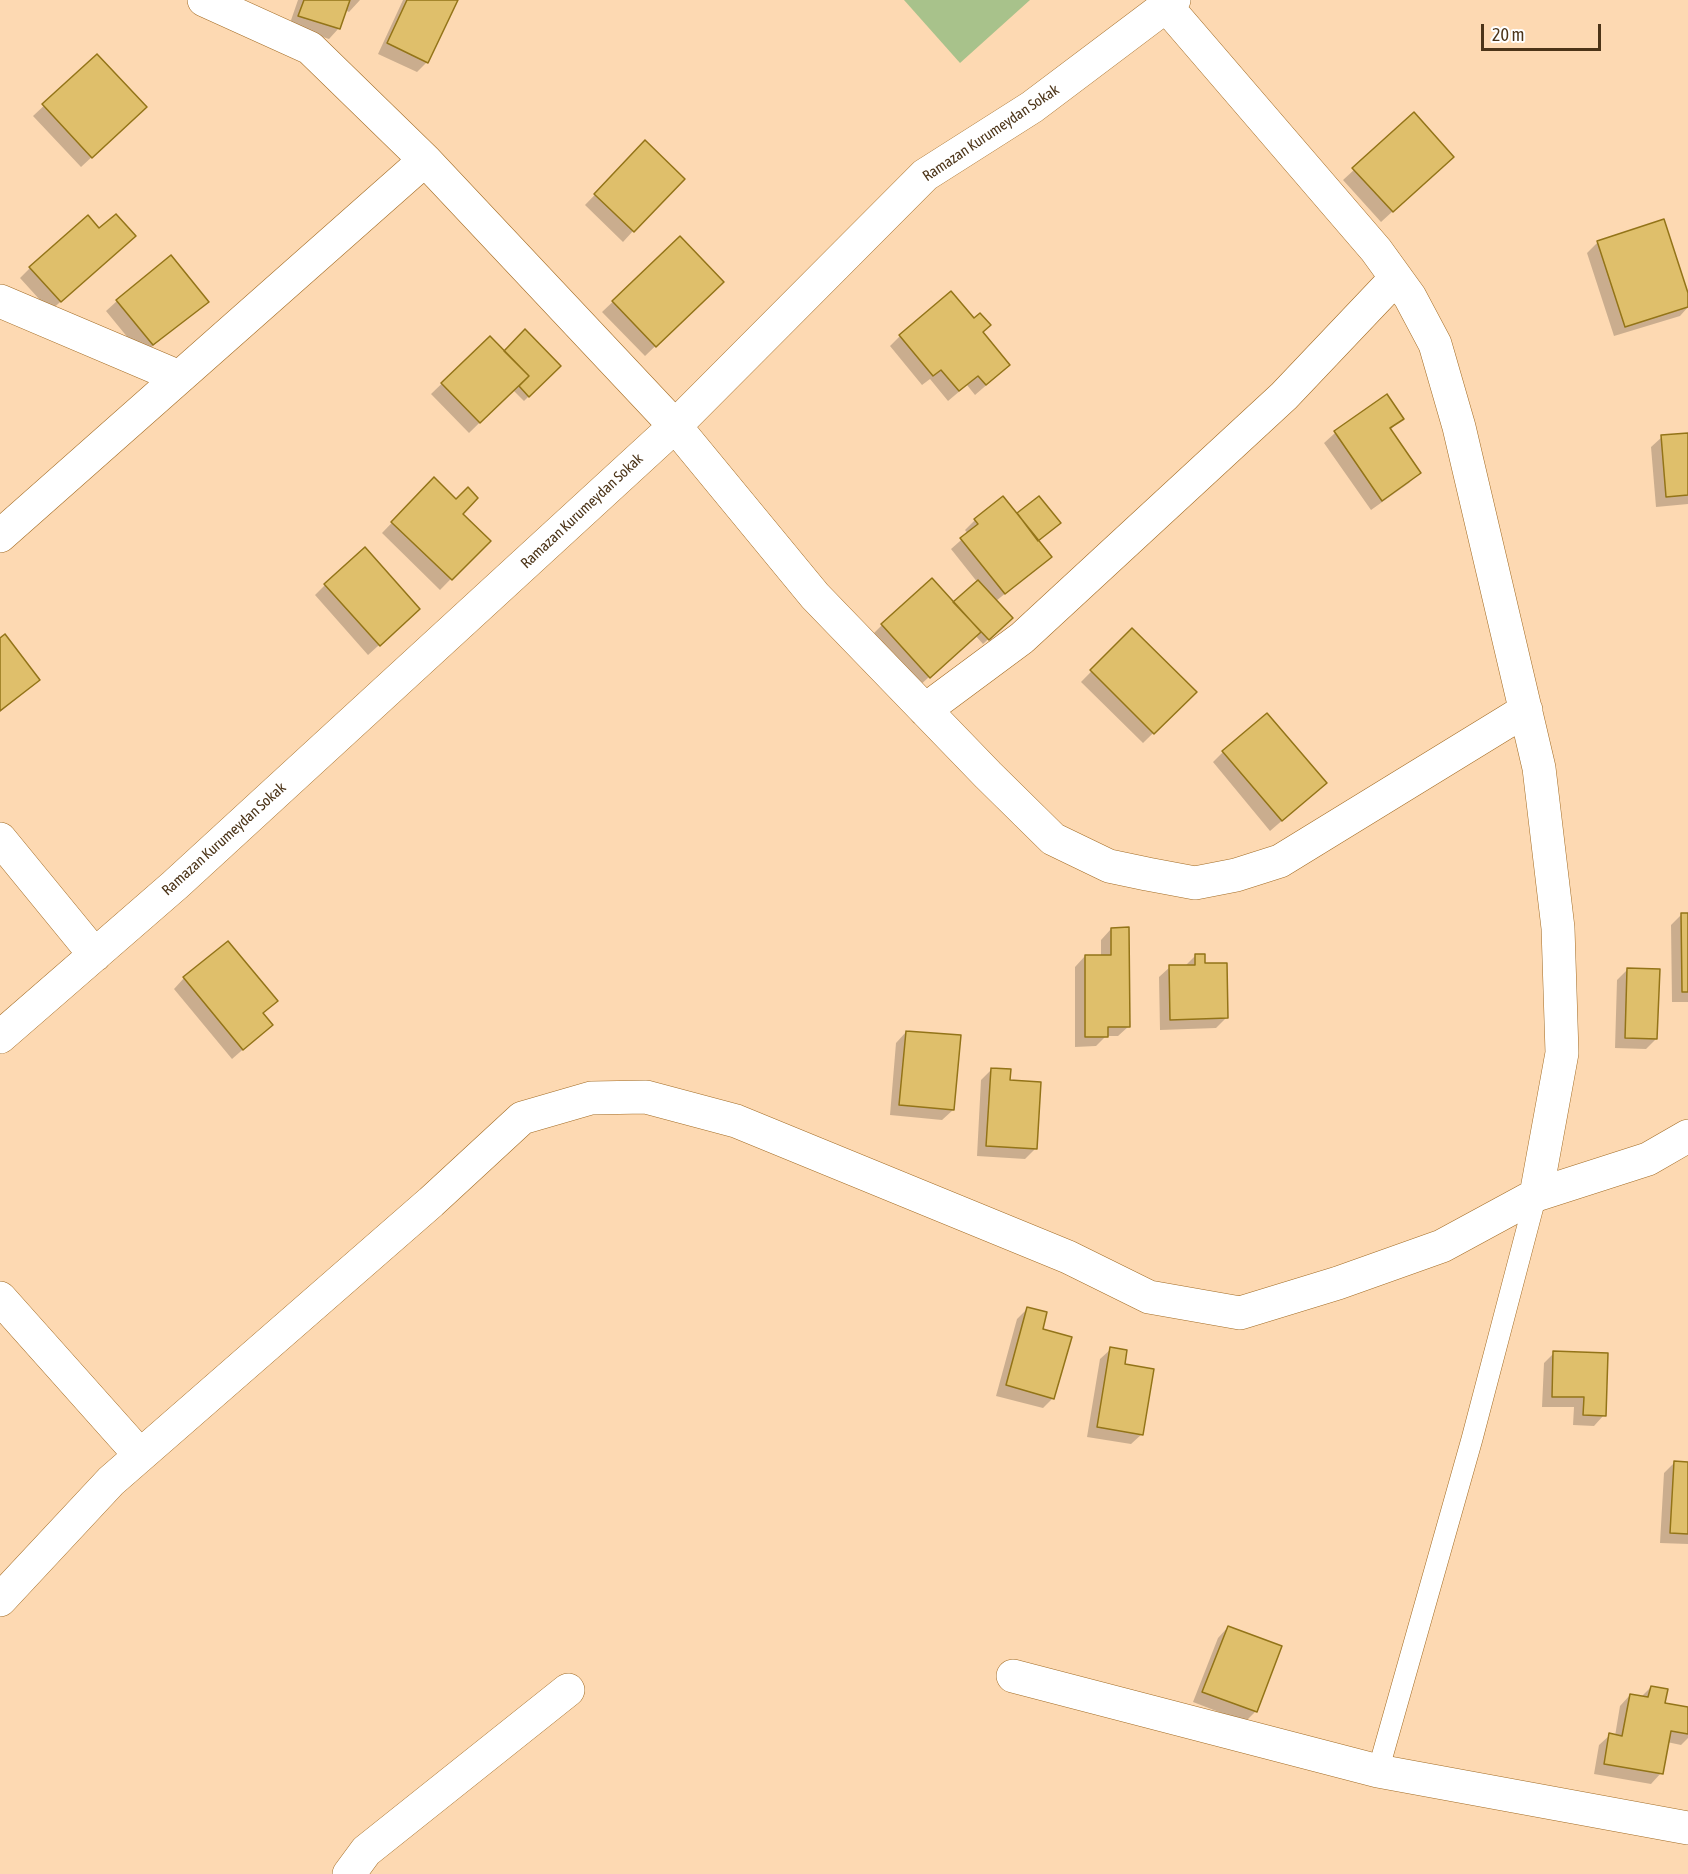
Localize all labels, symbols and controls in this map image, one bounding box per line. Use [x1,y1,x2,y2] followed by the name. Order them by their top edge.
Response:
[1484,12,1604,50] scale bar
[1492,24,1524,45] text: 20 m
[919,81,1063,185] street label: Ramazan Kurumeydan Sokak
[517,450,647,572] street label: Ramazan Kurumeydan Sokak
[158,779,290,899] street label: Ramazan Kurumeydan Sokak

